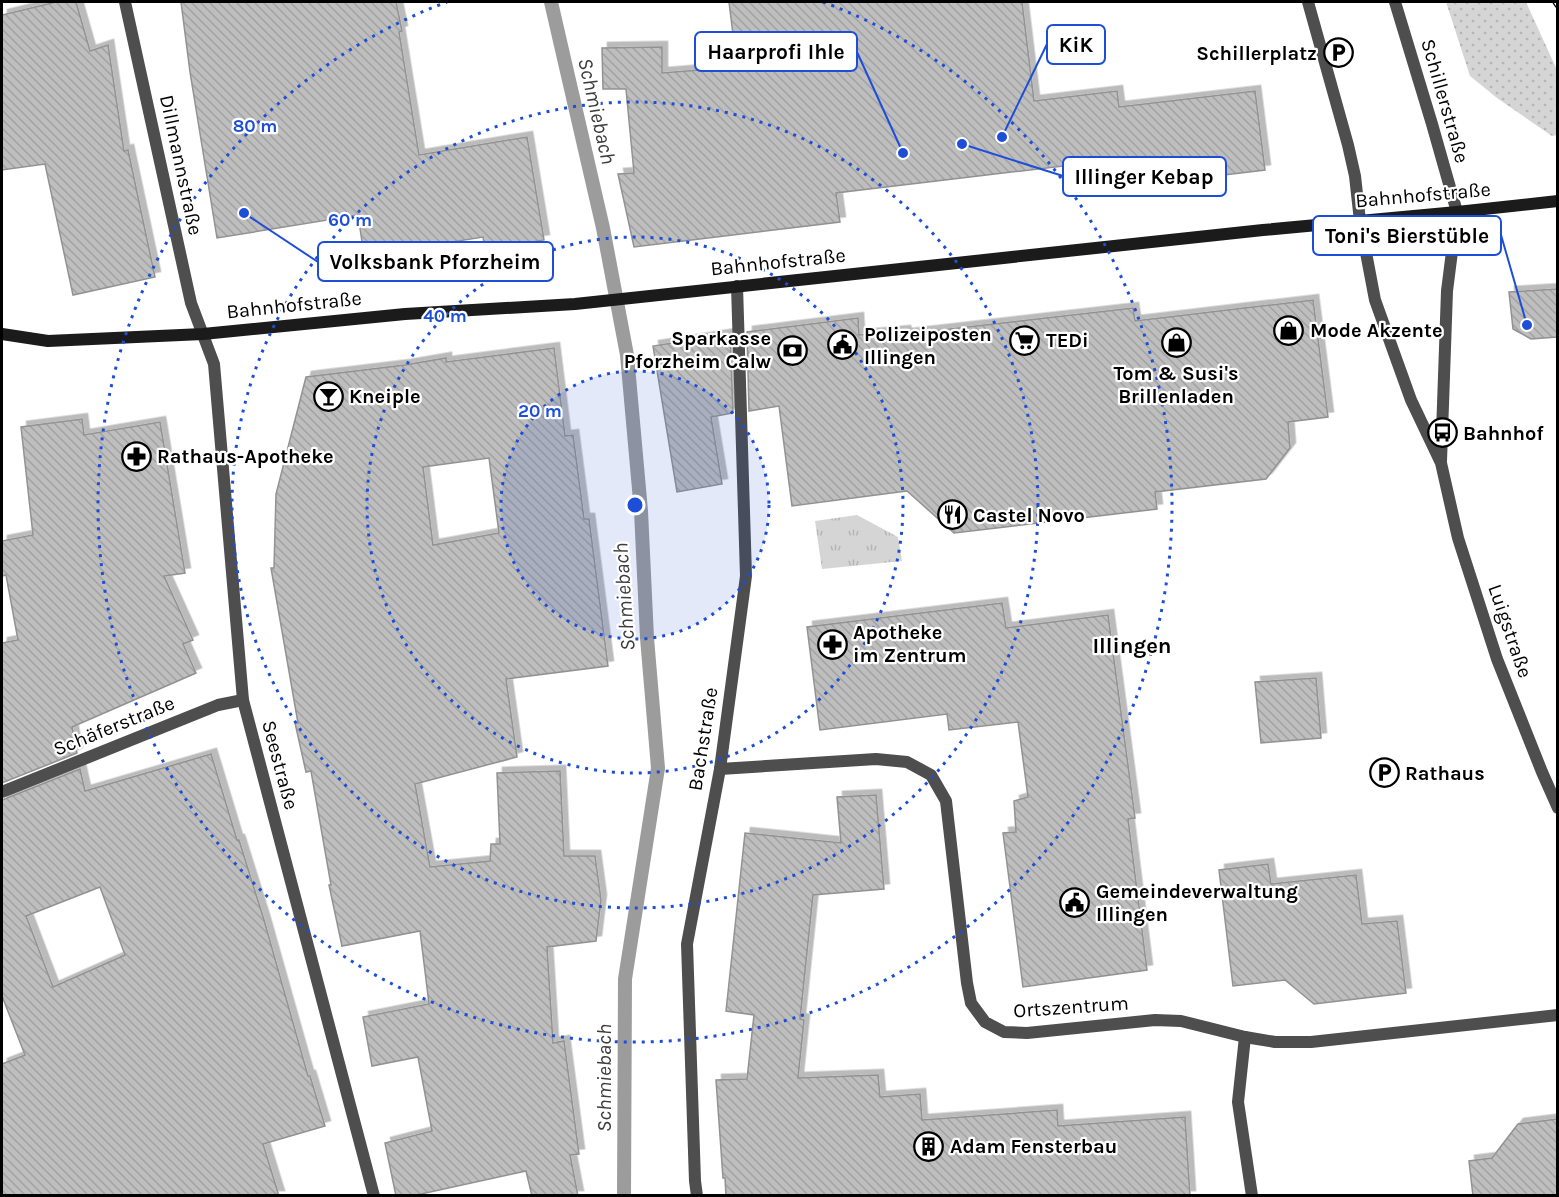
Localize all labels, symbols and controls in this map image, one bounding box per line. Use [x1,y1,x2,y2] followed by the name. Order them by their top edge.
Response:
[1047,25,1105,64] callout: KiK
[695,32,857,71] callout: Haarprofi Ihle
[1059,33,1093,57] text: KiK
[1416,36,1474,166] street label: Schillerstraße
[1322,37,1354,69] parking icon: Schillerplatz
[707,40,845,64] text: Haarprofi Ihle
[1196,42,1317,65] place label: Schillerplatz
[573,55,621,167] water label: Schmiebach
[155,93,207,237] street label: Dillmannstraße
[233,115,277,137] text: 80 m
[1063,157,1226,196] callout: Illinger Kebap
[1075,165,1213,189] text: Illinger Kebap
[1354,178,1492,212] street label: Bahnhofstraße
[328,209,372,231] text: 60 m
[1313,216,1501,255] callout: Toni's Bierstüble
[1325,224,1489,248] text: Toni's Bierstüble
[318,242,553,281] callout: Volksbank Pforzheim
[709,243,847,281] street label: Bahnhofstraße
[329,250,541,274] text: Volksbank Pforzheim
[225,286,363,324] street label: Bahnhofstraße
[423,305,467,327] text: 40 m
[1273,314,1305,346] shop icon: Mode Akzente
[1310,319,1443,342] place label: Mode Akzente
[864,323,992,369] place label: Polizeiposten Illingen
[1009,324,1041,356] supermarket icon: TEDi
[624,327,771,373] place label: Sparkasse Pforzheim Calw
[1160,327,1192,359] shop icon: Tom & Susi's Brillenladen
[827,329,859,361] public building icon: Polizeiposten Illingen
[1046,329,1089,352] place label: TEDi
[776,334,808,366] bank icon: Sparkasse Pforzheim Calw
[1113,362,1239,408] place label: Tom & Susi's Brillenladen
[312,380,344,412] bar icon: Kneiple
[349,385,421,408] place label: Kneiple
[518,400,562,422] text: 20 m
[1426,417,1458,449] bus stop icon: Bahnhof
[1463,422,1544,445] place label: Bahnhof
[120,440,152,472] pharmacy icon: Rathaus-Apotheke
[157,445,334,468] place label: Rathaus-Apotheke
[625,495,645,515] centre of rings
[936,499,968,531] restaurant icon: Castel Novo
[973,504,1085,527] place label: Castel Novo
[608,542,640,652] water label: Schmiebach
[1483,581,1537,681] street label: Luigstraße
[853,621,967,667] place label: Apotheke im Zentrum
[816,628,848,660] pharmacy icon: Apotheke im Zentrum
[1092,633,1172,659] district label: Illingen
[683,686,723,792] street label: Bachstraße
[50,691,178,761] street label: Schäferstraße
[257,718,303,812] street label: Seestraße
[1368,757,1400,789] parking icon: Rathaus
[1405,762,1485,785] place label: Rathaus
[1096,880,1298,926] place label: Gemeindeverwaltung Illingen
[1059,886,1091,918] public building icon: Gemeindeverwaltung Illingen
[1013,991,1129,1023] street label: Ortszentrum
[592,1024,616,1132] water label: Schmiebach
[913,1130,945,1162] building icon: Adam Fensterbau
[950,1135,1117,1158] place label: Adam Fensterbau

